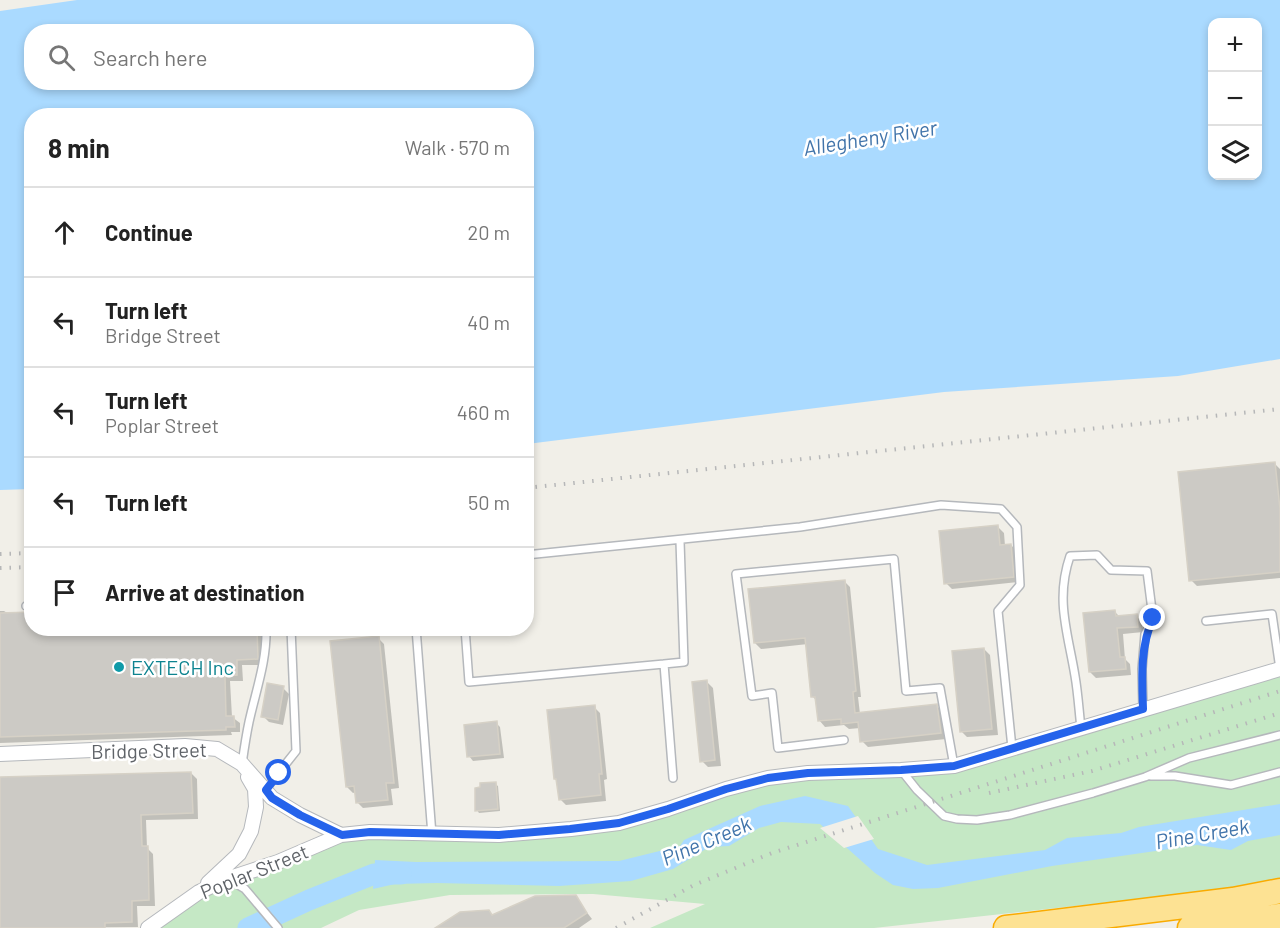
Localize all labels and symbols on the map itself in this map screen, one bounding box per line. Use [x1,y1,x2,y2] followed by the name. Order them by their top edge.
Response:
[802,114,939,160] water label: Allegheny River
[1139,604,1165,630] route end
[131,655,234,679] place label: EXTECH Inc
[112,660,126,674] marker: EXTECH Inc
[91,737,207,763] street label: Bridge Street
[265,759,291,785] route start
[658,810,755,870] water label: Pine Creek
[1153,812,1252,854] water label: Pine Creek
[197,838,311,904] street label: Poplar Street

